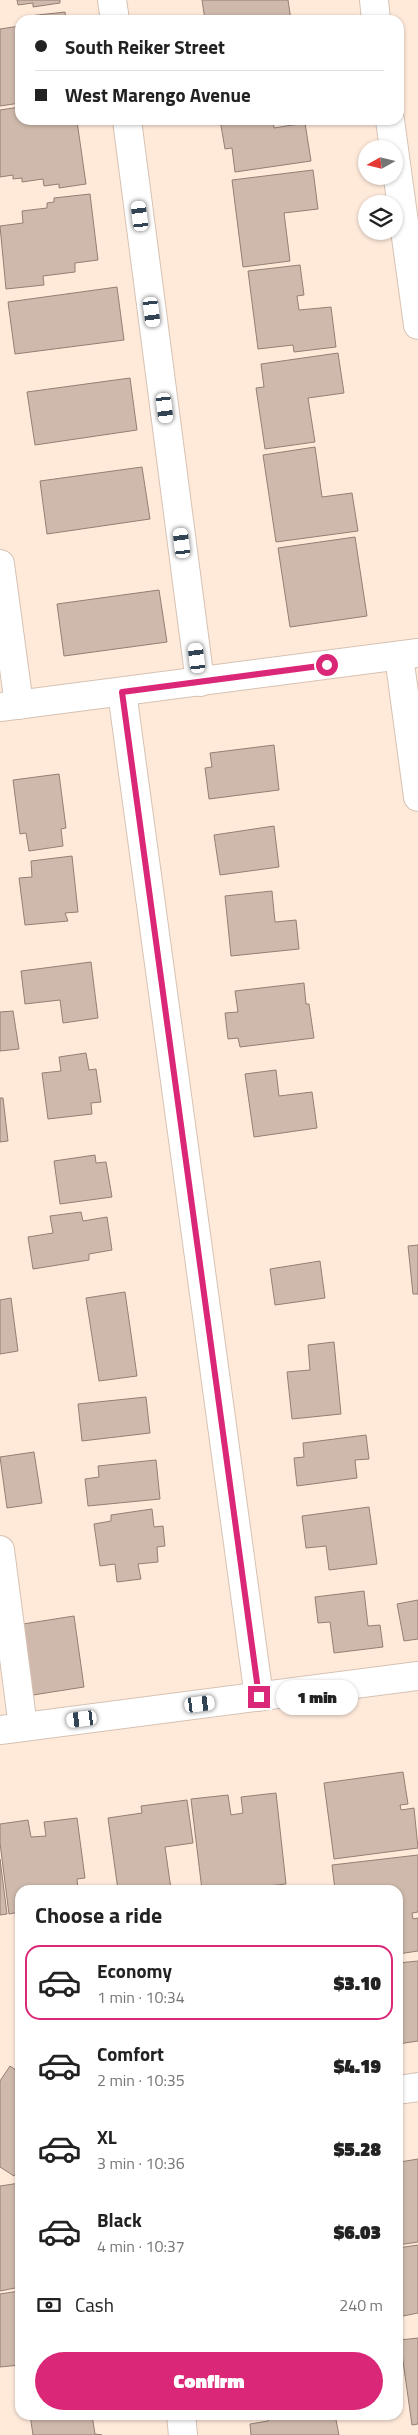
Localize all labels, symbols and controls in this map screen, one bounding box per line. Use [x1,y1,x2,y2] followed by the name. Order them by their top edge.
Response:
[65,32,225,61] text: South Reiker Street
[65,80,251,109] text: West Marengo Avenue
[358,140,402,185] north arrow
[358,140,403,240] map controls
[358,195,403,240] button: layers
[130,200,149,232] car
[142,296,161,328] car
[155,392,174,424] car
[172,527,191,559] car
[187,642,206,674] car
[316,654,338,676] route start
[276,1680,359,1714] callout: 1 min
[297,1685,337,1709] text: 1 min
[248,1686,270,1708] route end
[184,1695,215,1713] car
[66,1710,97,1728] car
[35,1898,162,1932] text: Choose a ride
[97,1956,172,1985] text: Economy
[37,1960,82,2005] icon: car
[334,1968,381,1997] text: $3.10
[97,1985,185,2009] text: 1 min · 10:34
[97,2039,164,2068] text: Comfort
[37,2043,82,2088] icon: car
[334,2051,381,2080] text: $4.19
[97,2068,185,2092] text: 2 min · 10:35
[97,2122,117,2151] text: XL
[37,2126,82,2171] icon: car
[334,2134,381,2163] text: $5.28
[97,2151,185,2175] text: 3 min · 10:36
[97,2205,142,2234] text: Black
[37,2209,82,2254] icon: car
[334,2217,381,2246] text: $6.03
[97,2234,185,2258] text: 4 min · 10:37
[75,2290,114,2319] text: Cash
[35,2291,63,2319] icon: cash
[339,2293,383,2317] text: 240 m
[35,2352,383,2410] button: Confirm

